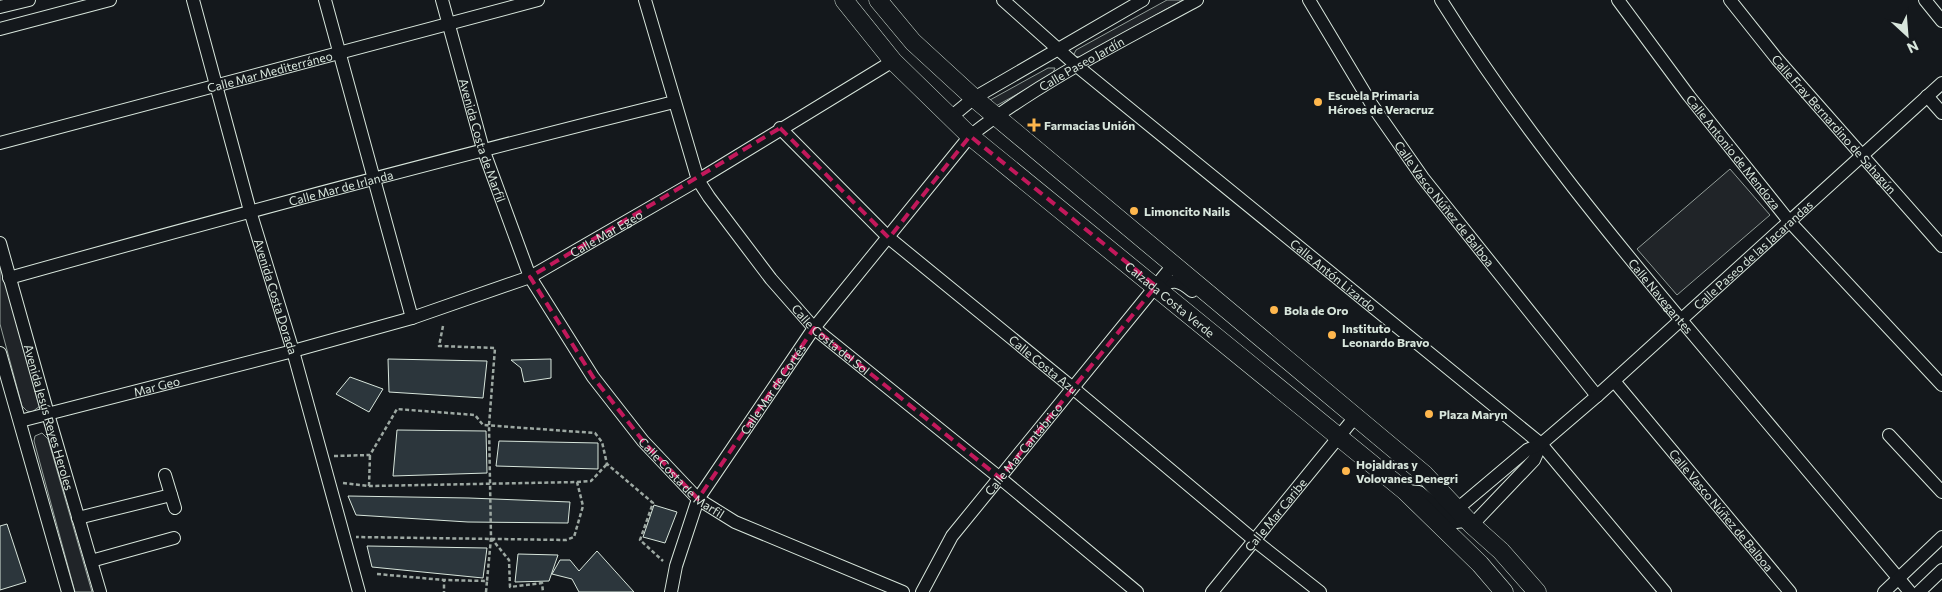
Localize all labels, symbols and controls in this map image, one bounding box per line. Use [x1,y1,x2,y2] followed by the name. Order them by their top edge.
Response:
[1882,10,1932,60] north arrow
[1036,34,1126,94] street label: Calle Paseo Jardín
[1904,37,1921,57] text: N
[205,48,334,95] street label: Calle Mar Mediterráneo
[1769,52,1899,196] street label: Calle Fray Bernardino de Sahagún
[457,77,509,204] street label: Avenida Costa de Marfil
[1328,88,1434,116] place label: Escuela Primaria Héroes de Veracruz
[1684,92,1784,212] street label: Calle Antonio de Mendoza
[1312,96,1324,108] marker: Escuela Primaria Héroes de Veracruz
[1044,118,1135,132] place label: Farmacias Unión
[1028,119,1040,131] marker: Farmacias Unión
[1392,138,1498,269] street label: Calle Vasco Núñez de Balboa
[287,167,395,208] street label: Calle Mar de Irlanda
[1691,197,1815,312] street label: Calle Paseo de las Jacarandas
[1144,204,1230,218] place label: Limoncito Nails
[1128,205,1140,217] marker: Limoncito Nails
[567,207,645,259] street label: Calle Mar Egeo
[1288,236,1379,314] street label: Calle Antón Lizardo
[252,237,301,356] street label: Avenida Costa Dorada
[1626,256,1696,336] street label: Calle Navegantes
[1123,259,1218,340] street label: Calzada Costa Verde
[789,301,873,377] street label: Calle Costa del Sol
[1284,303,1348,317] place label: Bola de Oro
[1268,304,1280,316] marker: Bola de Oro
[1342,321,1429,349] place label: Instituto Leonardo Bravo
[1326,329,1338,341] marker: Instituto Leonardo Bravo
[1006,332,1083,398] street label: Calle Costa Azul
[737,341,808,437] street label: Calle Mar de Cortés
[22,342,77,492] street label: Avenida Jesús Reyes Heroles
[132,373,181,399] street label: Mar Geo
[981,400,1065,498] street label: Calle Mar Cantábrico
[1439,407,1507,421] place label: Plaza Maryn
[1423,408,1435,420] marker: Plaza Maryn
[636,434,727,521] street label: Calle Costa de Marfil
[1667,446,1777,574] street label: Calle Vasco Núñez de Balboa
[1356,457,1458,485] place label: Hojaldras y Volovanes Denegri
[1340,465,1352,477] marker: Hojaldras y Volovanes Denegri
[1241,475,1309,554] street label: Calle Mar Caribe

